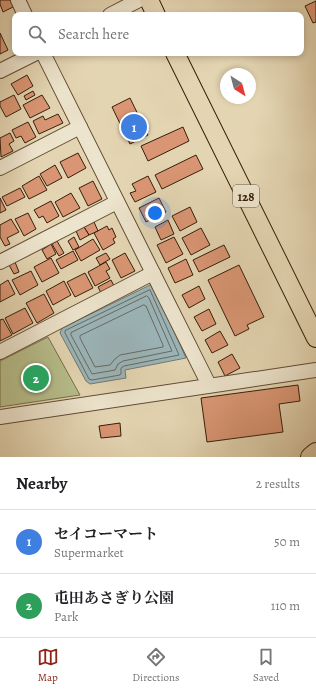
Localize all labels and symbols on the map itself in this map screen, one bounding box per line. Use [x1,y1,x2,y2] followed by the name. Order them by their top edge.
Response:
[220,68,256,104] north arrow
[121,112,147,142] pin: 1
[233,185,259,207] road number: 128
[145,203,165,223] your location
[23,363,49,393] pin: 2

